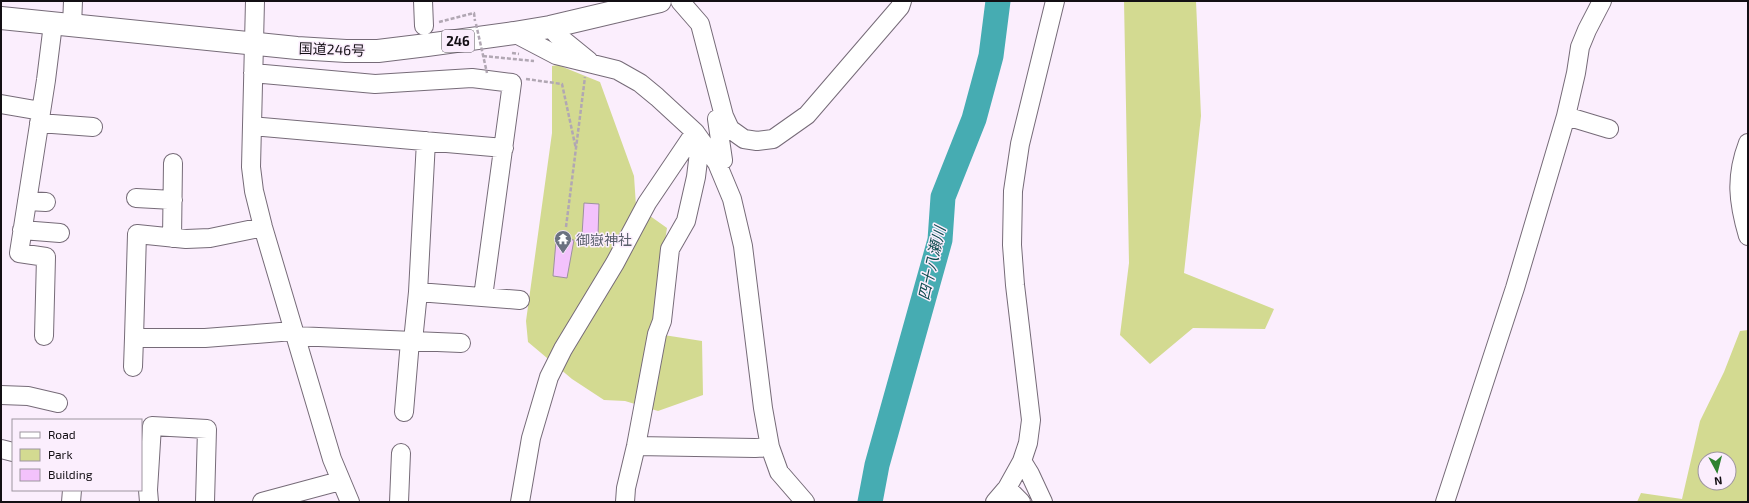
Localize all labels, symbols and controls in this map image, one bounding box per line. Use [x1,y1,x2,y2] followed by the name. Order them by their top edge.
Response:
[442,30,474,52] road number: 246
[298,39,366,59] street label: 国道246号
[914,222,949,302] water label: 四十八瀬川
[553,229,573,254] temple icon: 御嶽神社
[576,231,632,248] place label: 御嶽神社
[12,419,142,491] legend
[48,427,76,441] text: Road
[48,447,73,461] text: Park
[1697,451,1737,491] north arrow
[48,467,93,481] text: Building
[1713,474,1723,488] text: N

